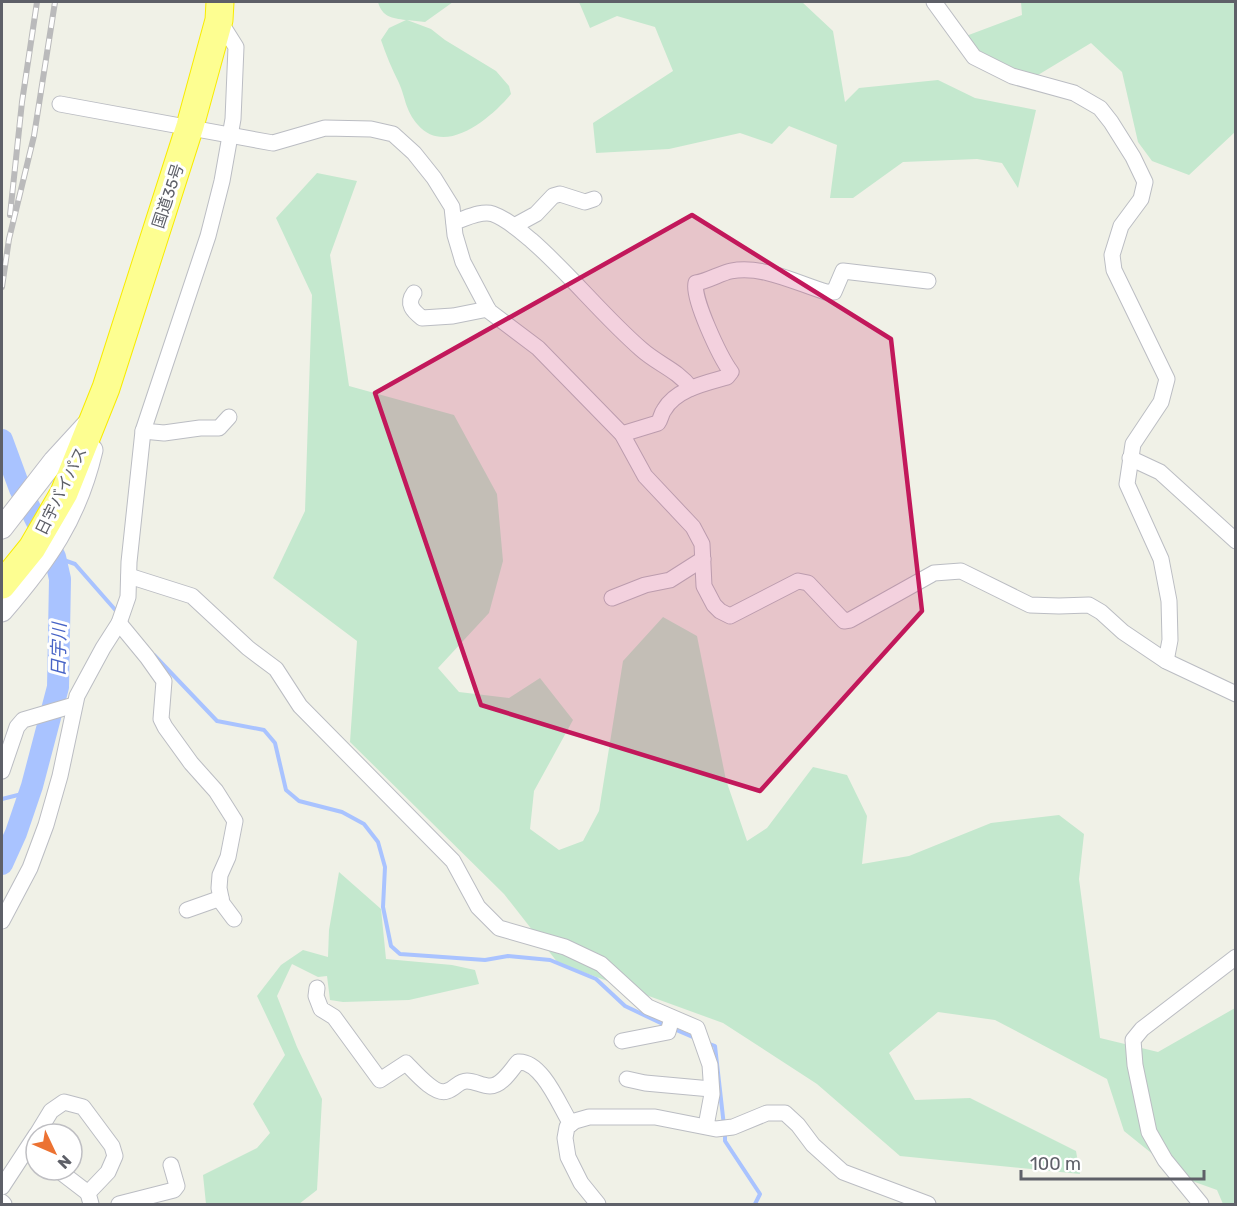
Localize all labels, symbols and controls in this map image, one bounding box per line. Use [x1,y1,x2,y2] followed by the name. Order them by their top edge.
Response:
[149,161,187,231] street label: 国道35号
[31,444,91,538] street label: 日宇バイパス
[48,621,71,677] water label: 日宇川
[24,1122,84,1182] north arrow
[1021,1143,1204,1181] scale bar
[54,1151,75,1173] text: N
[1030,1153,1081,1175] text: 100 m

